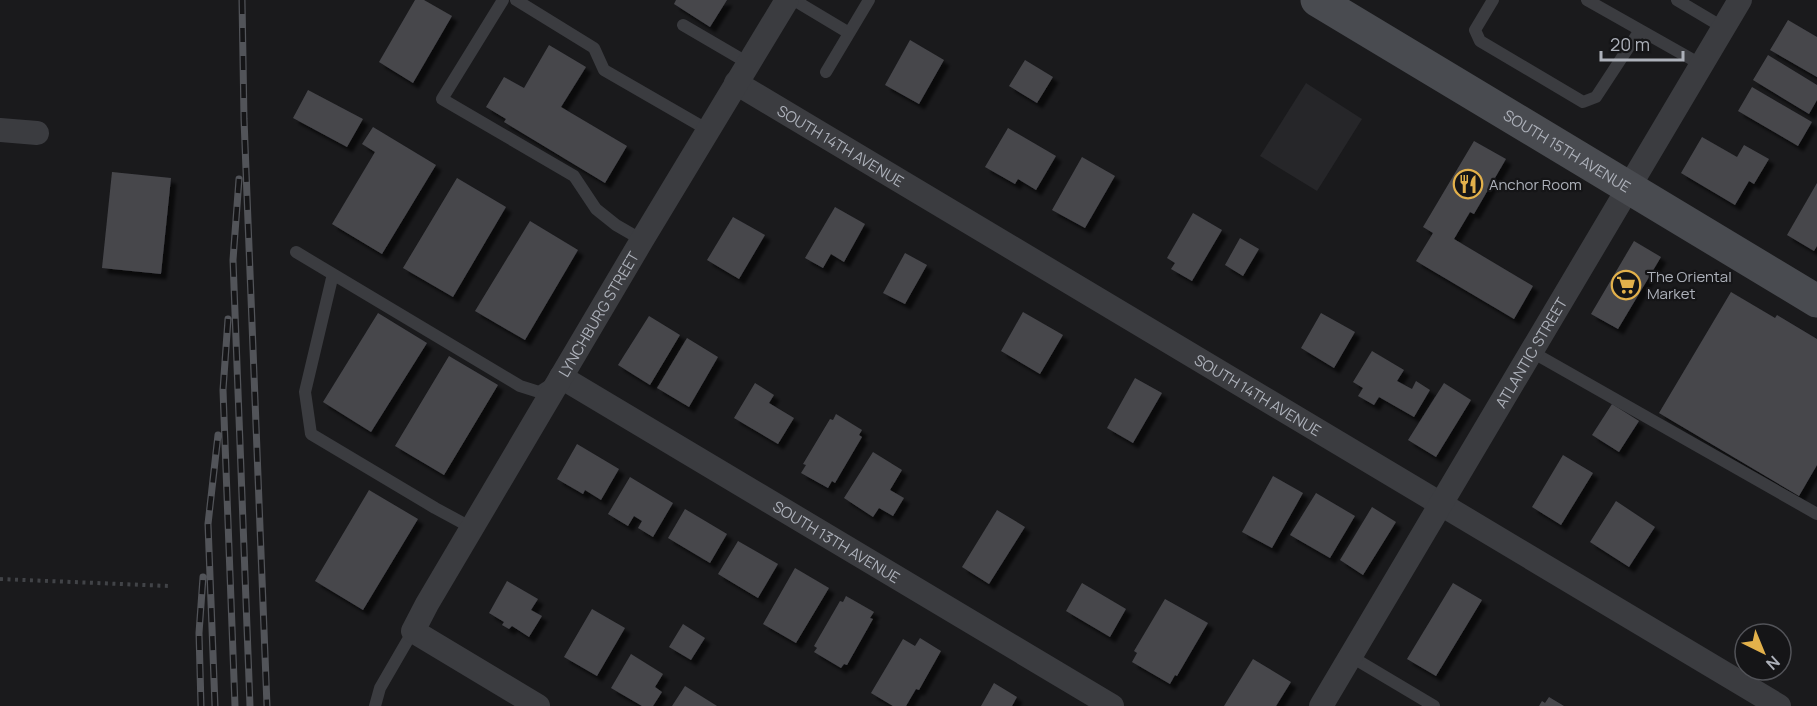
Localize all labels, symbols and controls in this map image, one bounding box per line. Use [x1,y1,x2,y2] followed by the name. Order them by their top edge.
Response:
[1601,24,1684,62] scale bar
[1610,32,1650,56] text: 20 m
[773,100,908,192] street label: SOUTH 14TH AVENUE
[1500,104,1635,197] street label: SOUTH 15TH AVENUE
[1452,168,1484,200] restaurant icon: Anchor Room
[1489,174,1582,195] place label: Anchor Room
[553,247,644,381] street label: LYNCHBURG STREET
[1647,266,1732,304] place label: The Oriental Market
[1610,269,1642,301] supermarket icon: The Oriental Market
[1490,293,1572,412] street label: ATLANTIC STREET
[1191,349,1325,441] street label: SOUTH 14TH AVENUE
[769,495,904,588] street label: SOUTH 13TH AVENUE
[1733,622,1793,682] north arrow
[1762,651,1785,675] text: N

